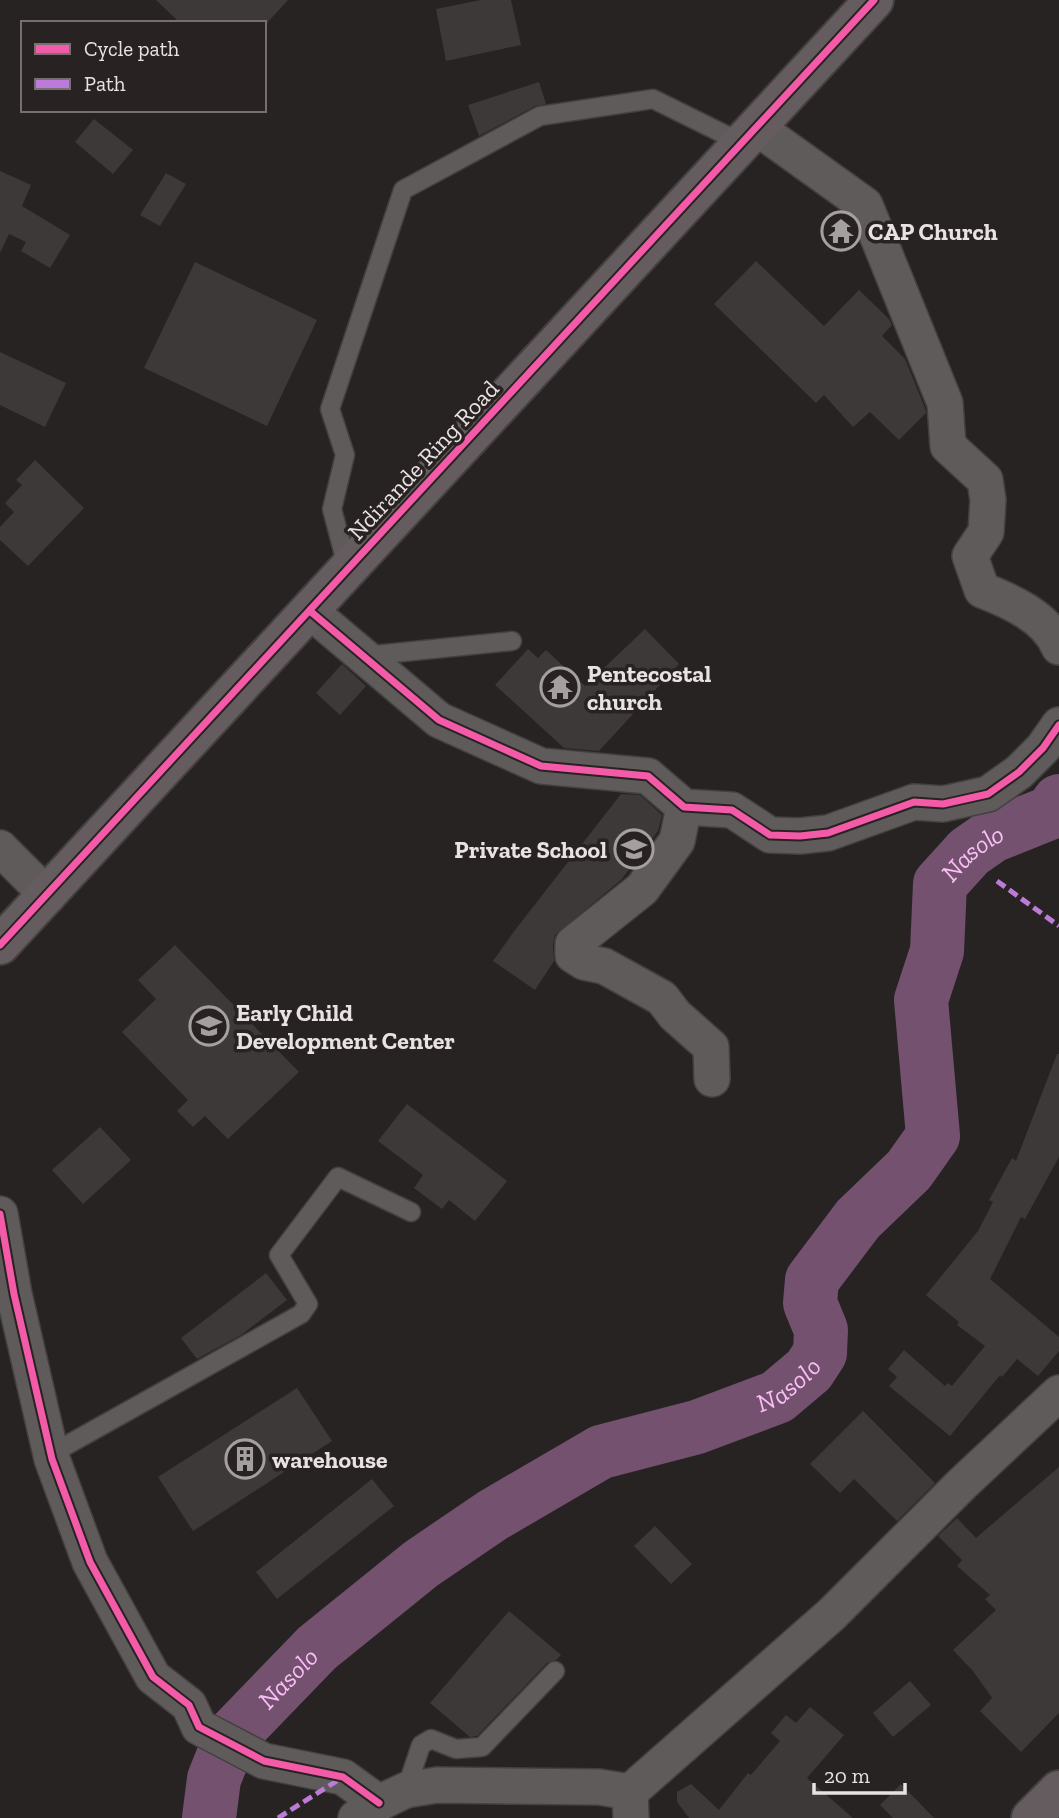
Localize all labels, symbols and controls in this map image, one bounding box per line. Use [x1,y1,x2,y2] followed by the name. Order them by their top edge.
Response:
[21,21,266,112] legend
[84,36,179,61] text: Cycle path
[84,71,126,96] text: Path
[820,210,862,252] temple icon: CAP Church
[868,217,998,246] place label: CAP Church
[341,374,505,546] street label: Ndirande Ring Road
[587,659,711,716] place label: Pentecostal church
[539,666,581,708] temple icon: Pentecostal church
[934,817,1008,888] water label: Nasolo
[613,828,655,870] school or university icon: Private School
[454,835,607,864] place label: Private School
[236,998,455,1055] place label: Early Child Development Center
[188,1005,230,1047] school or university icon: Early Child Development Center
[752,1352,828,1419] water label: Nasolo
[224,1438,266,1480] building icon: warehouse
[272,1445,388,1474] place label: warehouse
[251,1641,325,1716] water label: Nasolo
[814,1752,905,1796] scale bar
[824,1763,870,1788] text: 20 m

